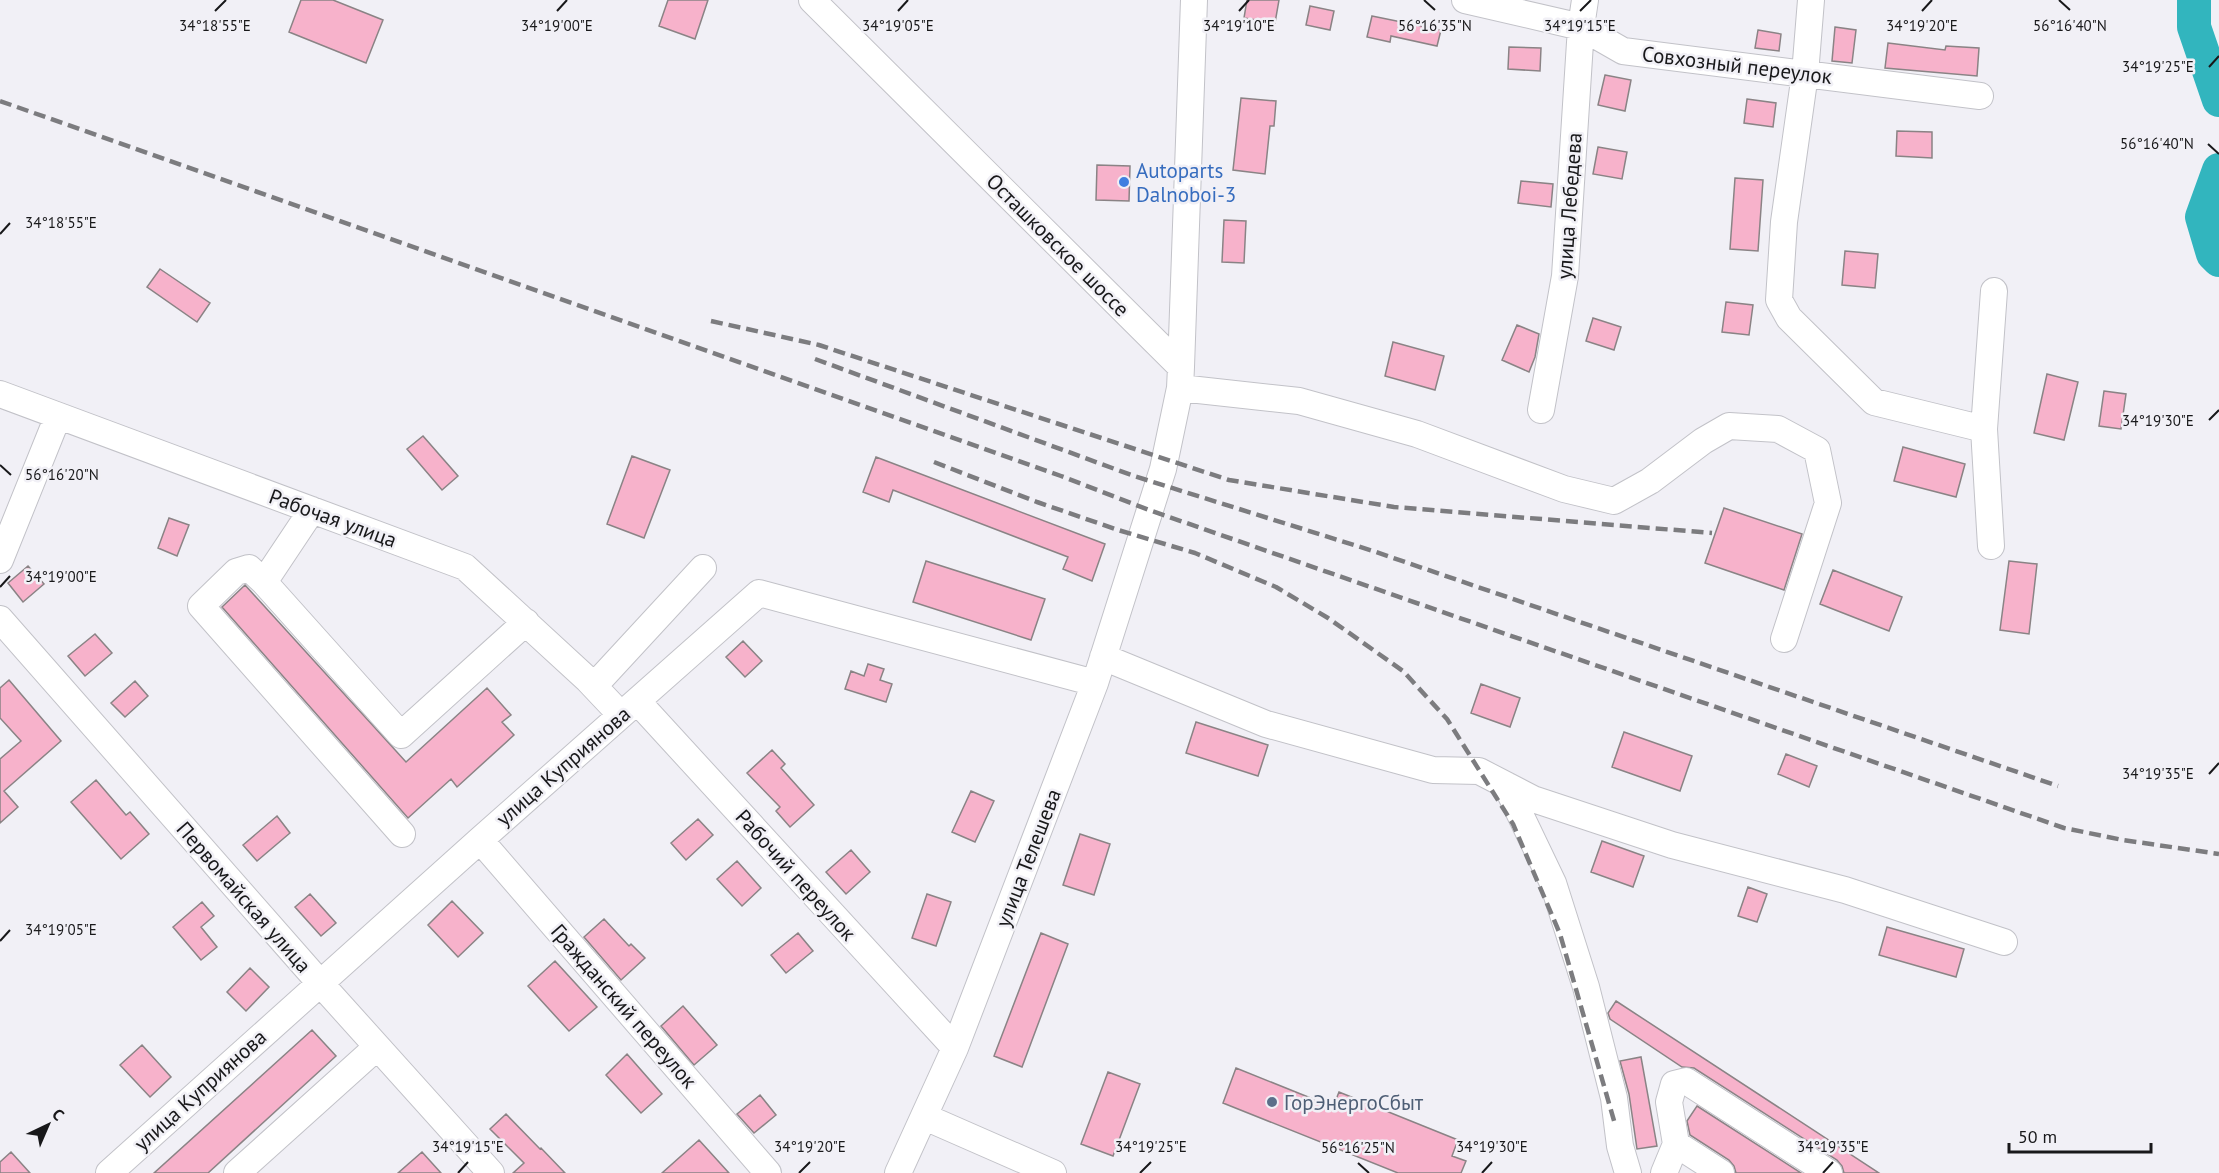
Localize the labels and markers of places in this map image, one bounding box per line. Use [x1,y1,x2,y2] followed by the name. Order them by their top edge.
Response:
[1136,157,1236,208] place label: Autoparts Dalnoboi-3
[1117,175,1131,189] marker: Autoparts Dalnoboi-3
[1284,1089,1424,1116] place label: ГорЭнергоСбыт
[1265,1095,1279,1109] marker: ГорЭнергоСбыт

